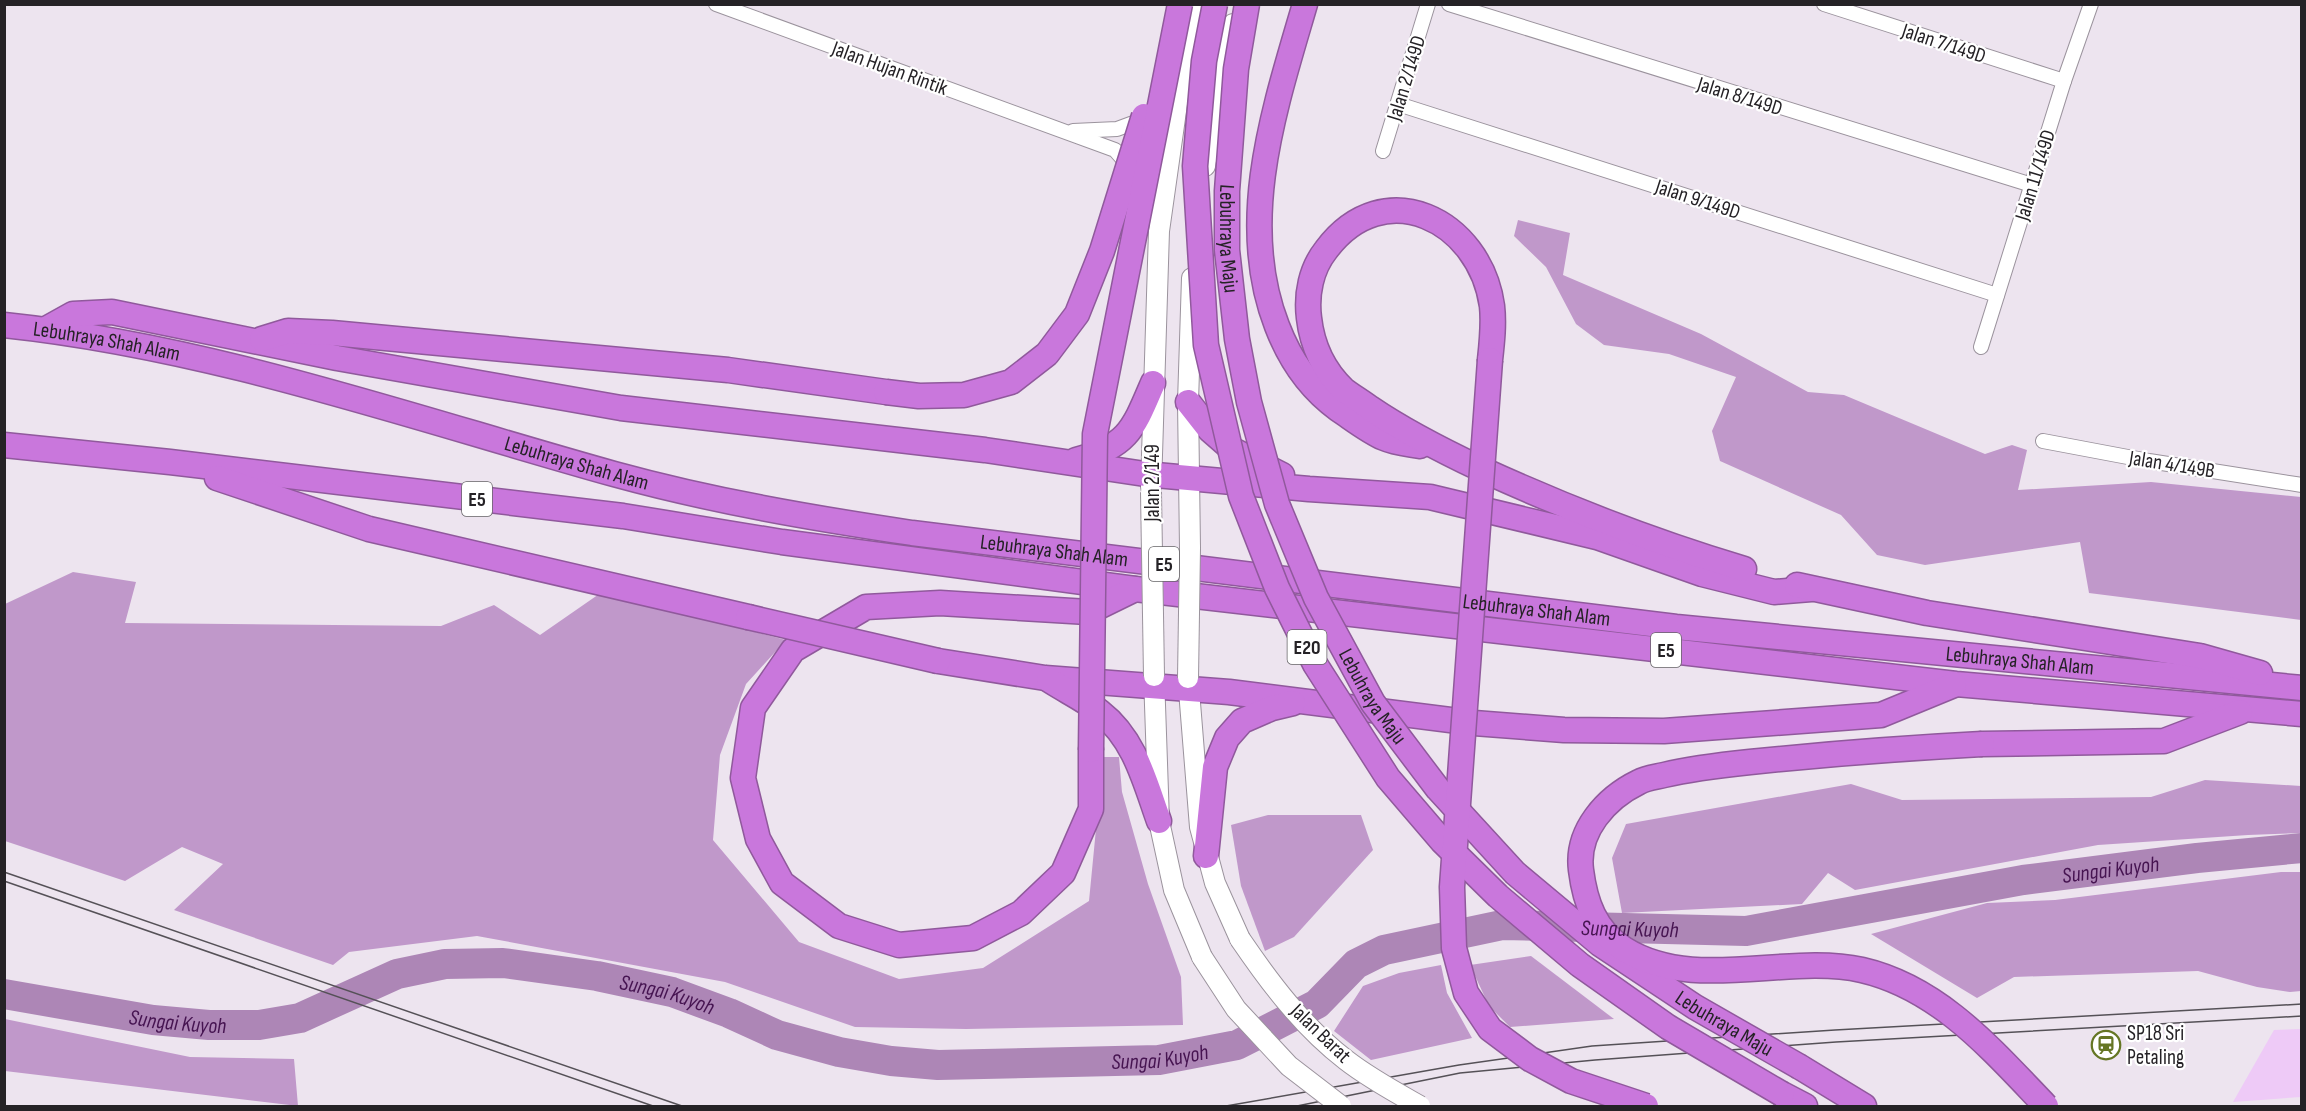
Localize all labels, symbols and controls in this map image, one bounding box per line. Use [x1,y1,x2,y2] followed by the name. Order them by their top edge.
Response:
[1898,18,1989,69] street label: Jalan 7/149D
[1381,33,1431,125] street label: Jalan 2/149D
[828,36,951,101] street label: Jalan Hujan Rintik
[1693,71,1786,121] street label: Jalan 8/149D
[2010,127,2061,225] street label: Jalan 11/149D
[1651,174,1744,225] street label: Jalan 9/149D
[1214,184,1244,294] street label: Lebuhraya Maju
[32,317,182,367] street label: Lebuhraya Shah Alam
[502,431,651,496] street label: Lebuhraya Shah Alam
[1140,444,1165,523] street label: Jalan 2/149
[2126,445,2217,484] street label: Jalan 4/149B
[462,482,492,516] road number: E5
[979,530,1129,572] street label: Lebuhraya Shah Alam
[1149,547,1179,581] road number: E5
[1461,589,1612,632] street label: Lebuhraya Shah Alam
[1288,630,1326,664] road number: E20
[1651,633,1681,667] road number: E5
[1945,641,2095,681] street label: Lebuhraya Shah Alam
[1333,644,1412,749] street label: Lebuhraya Maju
[2061,851,2161,890] water label: Sungai Kuyoh
[1581,915,1679,944] water label: Sungai Kuyoh
[617,969,718,1021] water label: Sungai Kuyoh
[1671,986,1777,1062] street label: Lebuhraya Maju
[1284,998,1356,1068] street label: Jalan Barat
[127,1004,226,1040] water label: Sungai Kuyoh
[2127,1021,2184,1070] place label: SP18 Sri Petaling
[2090,1029,2122,1061] station icon: SP18 Sri Petaling
[1111,1039,1211,1076] water label: Sungai Kuyoh

